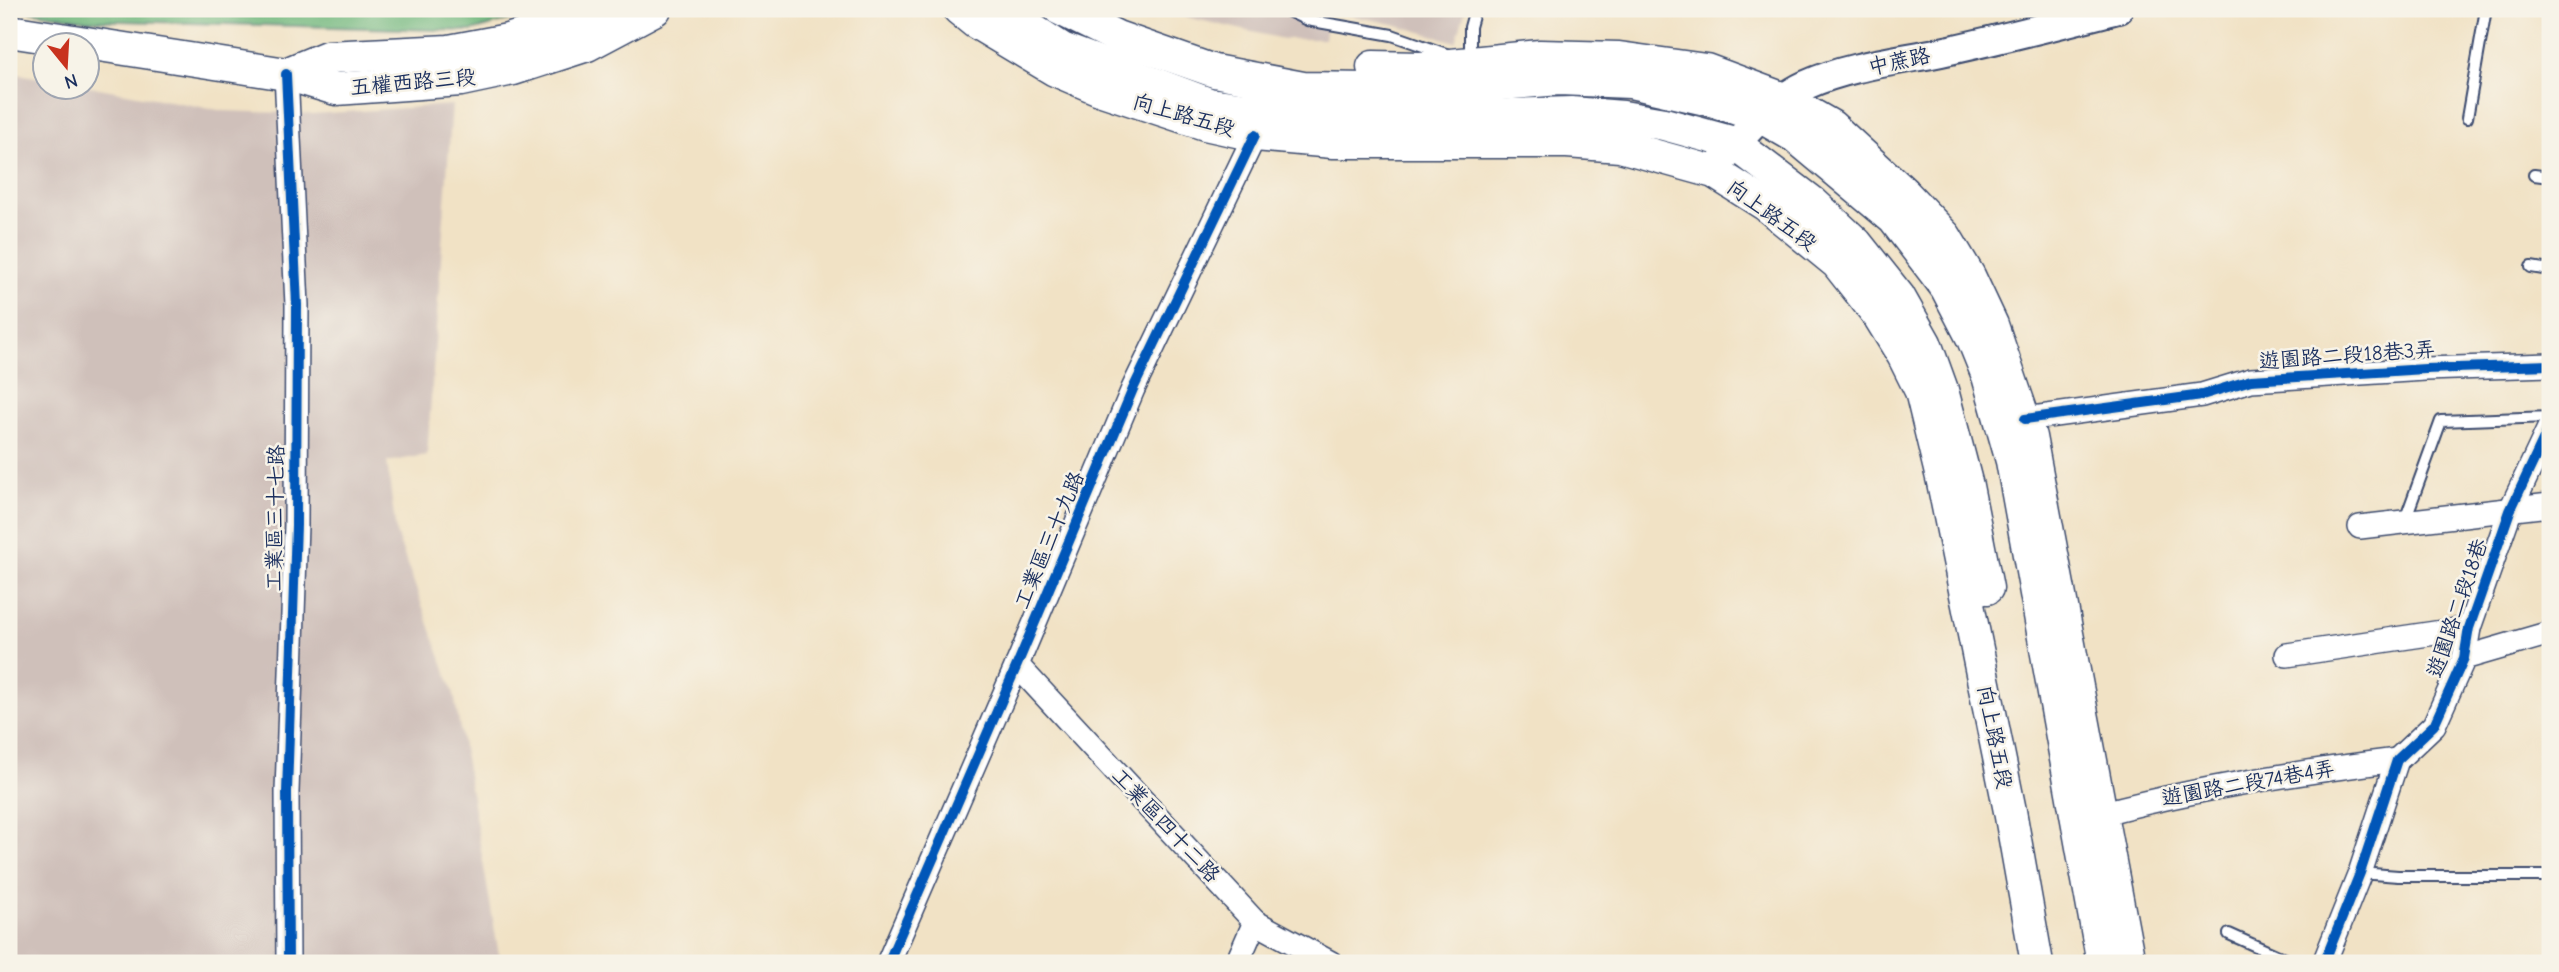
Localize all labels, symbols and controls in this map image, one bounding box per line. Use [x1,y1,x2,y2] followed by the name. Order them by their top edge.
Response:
[32,32,102,102] north arrow
[1866,43,1932,79] street label: 中蔗路
[349,65,477,99] street label: 五權西路三段
[62,69,80,94] text: N
[1130,89,1238,141] street label: 向上路五段
[1722,174,1822,256] street label: 向上路五段
[2258,337,2436,373] street label: 遊園路二段18巷3弄
[262,444,288,592] street label: 工業區三十七路
[1009,468,1089,612] street label: 工業區三十九路
[2422,535,2492,681] street label: 遊園路二段18巷
[1973,683,2017,791] street label: 向上路五段
[2159,756,2337,810] street label: 遊園路二段74巷4弄
[1107,763,1225,887] street label: 工業區四十二路

